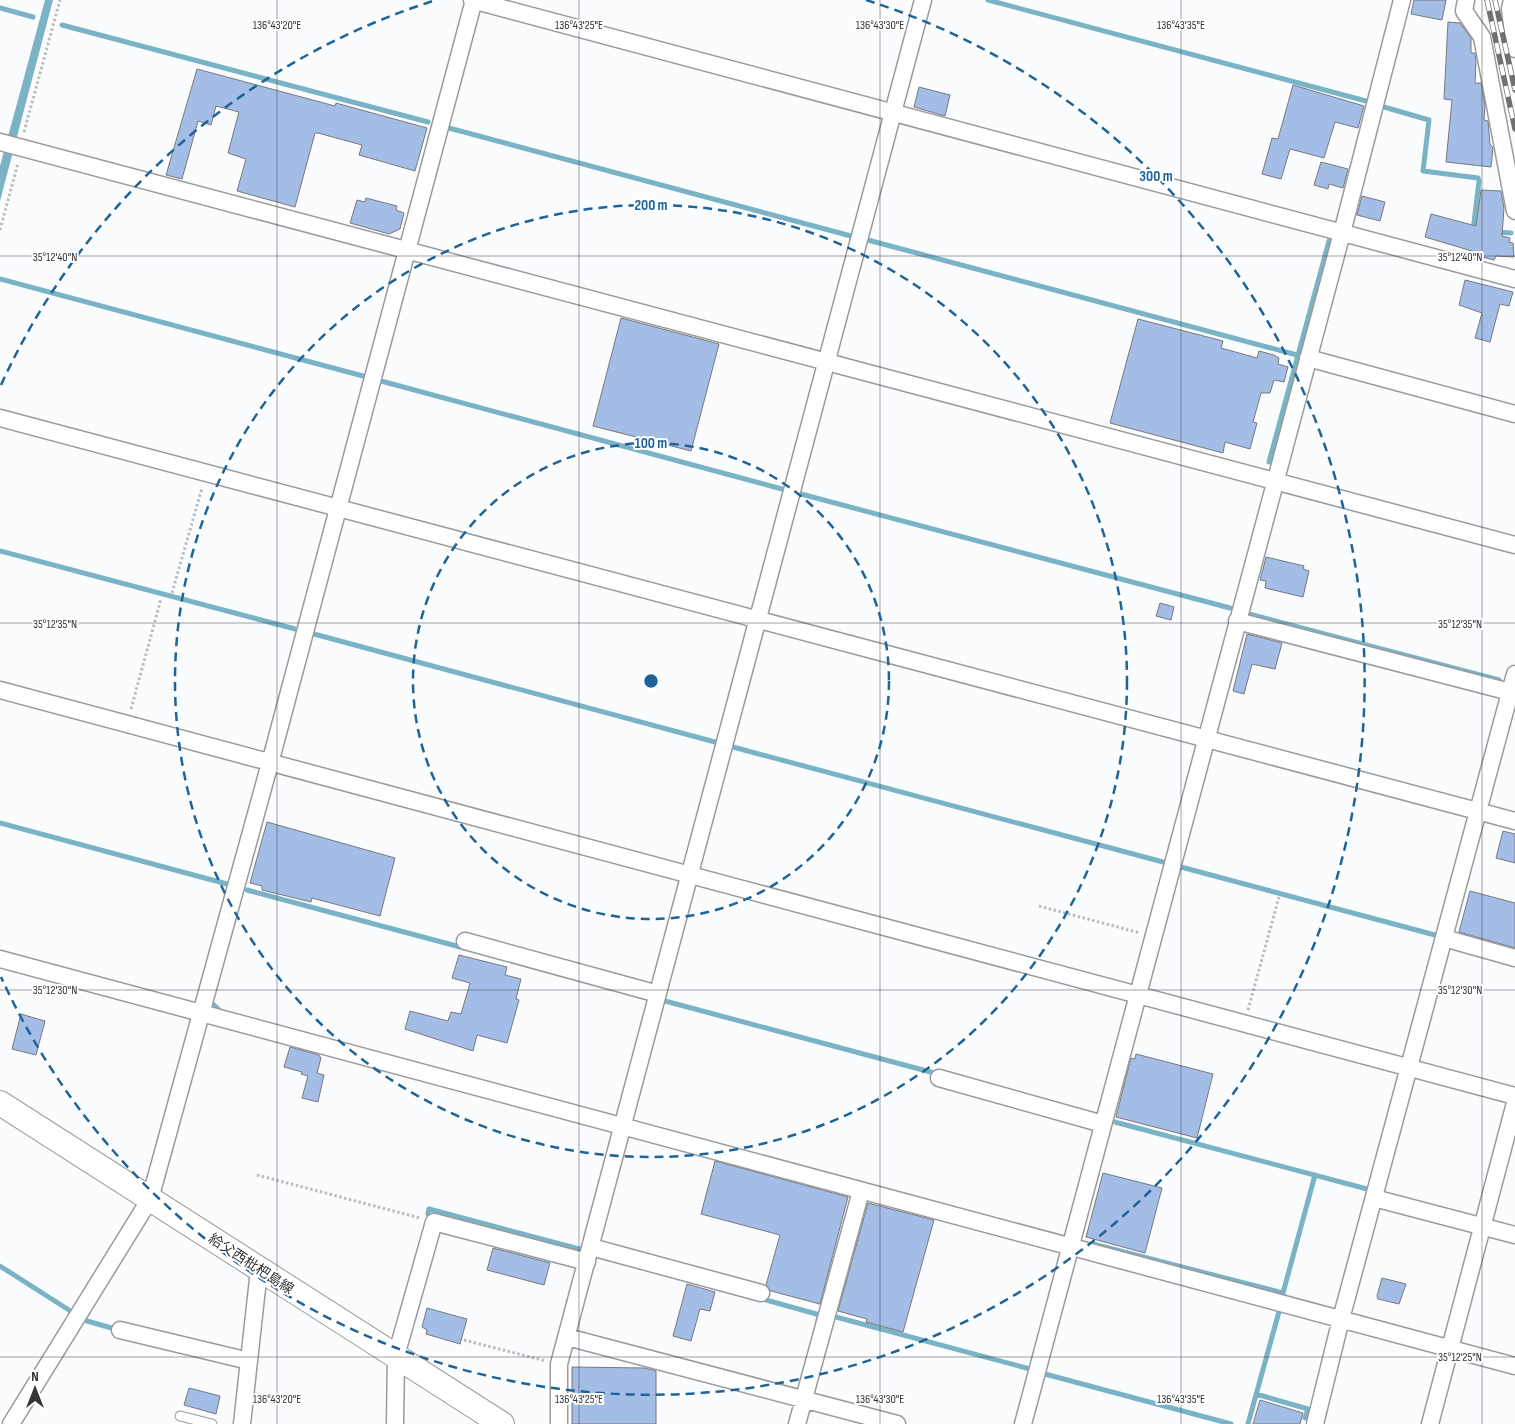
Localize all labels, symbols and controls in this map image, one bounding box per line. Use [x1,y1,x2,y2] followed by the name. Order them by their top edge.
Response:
[253,18,301,33] text: 136°43'20"E
[555,18,603,33] text: 136°43'25"E
[856,18,904,33] text: 136°43'30"E
[1157,18,1205,33] text: 136°43'35"E
[1139,167,1173,186] text: 300 m
[634,196,668,215] text: 200 m
[33,250,77,265] text: 35°12'40"N
[1438,250,1482,265] text: 35°12'40"N
[635,434,667,453] text: 100 m
[33,617,77,632] text: 35°12'35"N
[1438,617,1482,632] text: 35°12'35"N
[642,672,660,690] centre of rings
[33,983,77,998] text: 35°12'30"N
[1438,983,1482,998] text: 35°12'30"N
[205,1230,297,1298] street label: 給父西枇杷島線
[1438,1350,1482,1365] text: 35°12'25"N
[10,1364,60,1414] north arrow
[31,1368,39,1385] text: N
[253,1392,301,1407] text: 136°43'20"E
[555,1392,603,1407] text: 136°43'25"E
[856,1392,904,1407] text: 136°43'30"E
[1157,1392,1205,1407] text: 136°43'35"E

